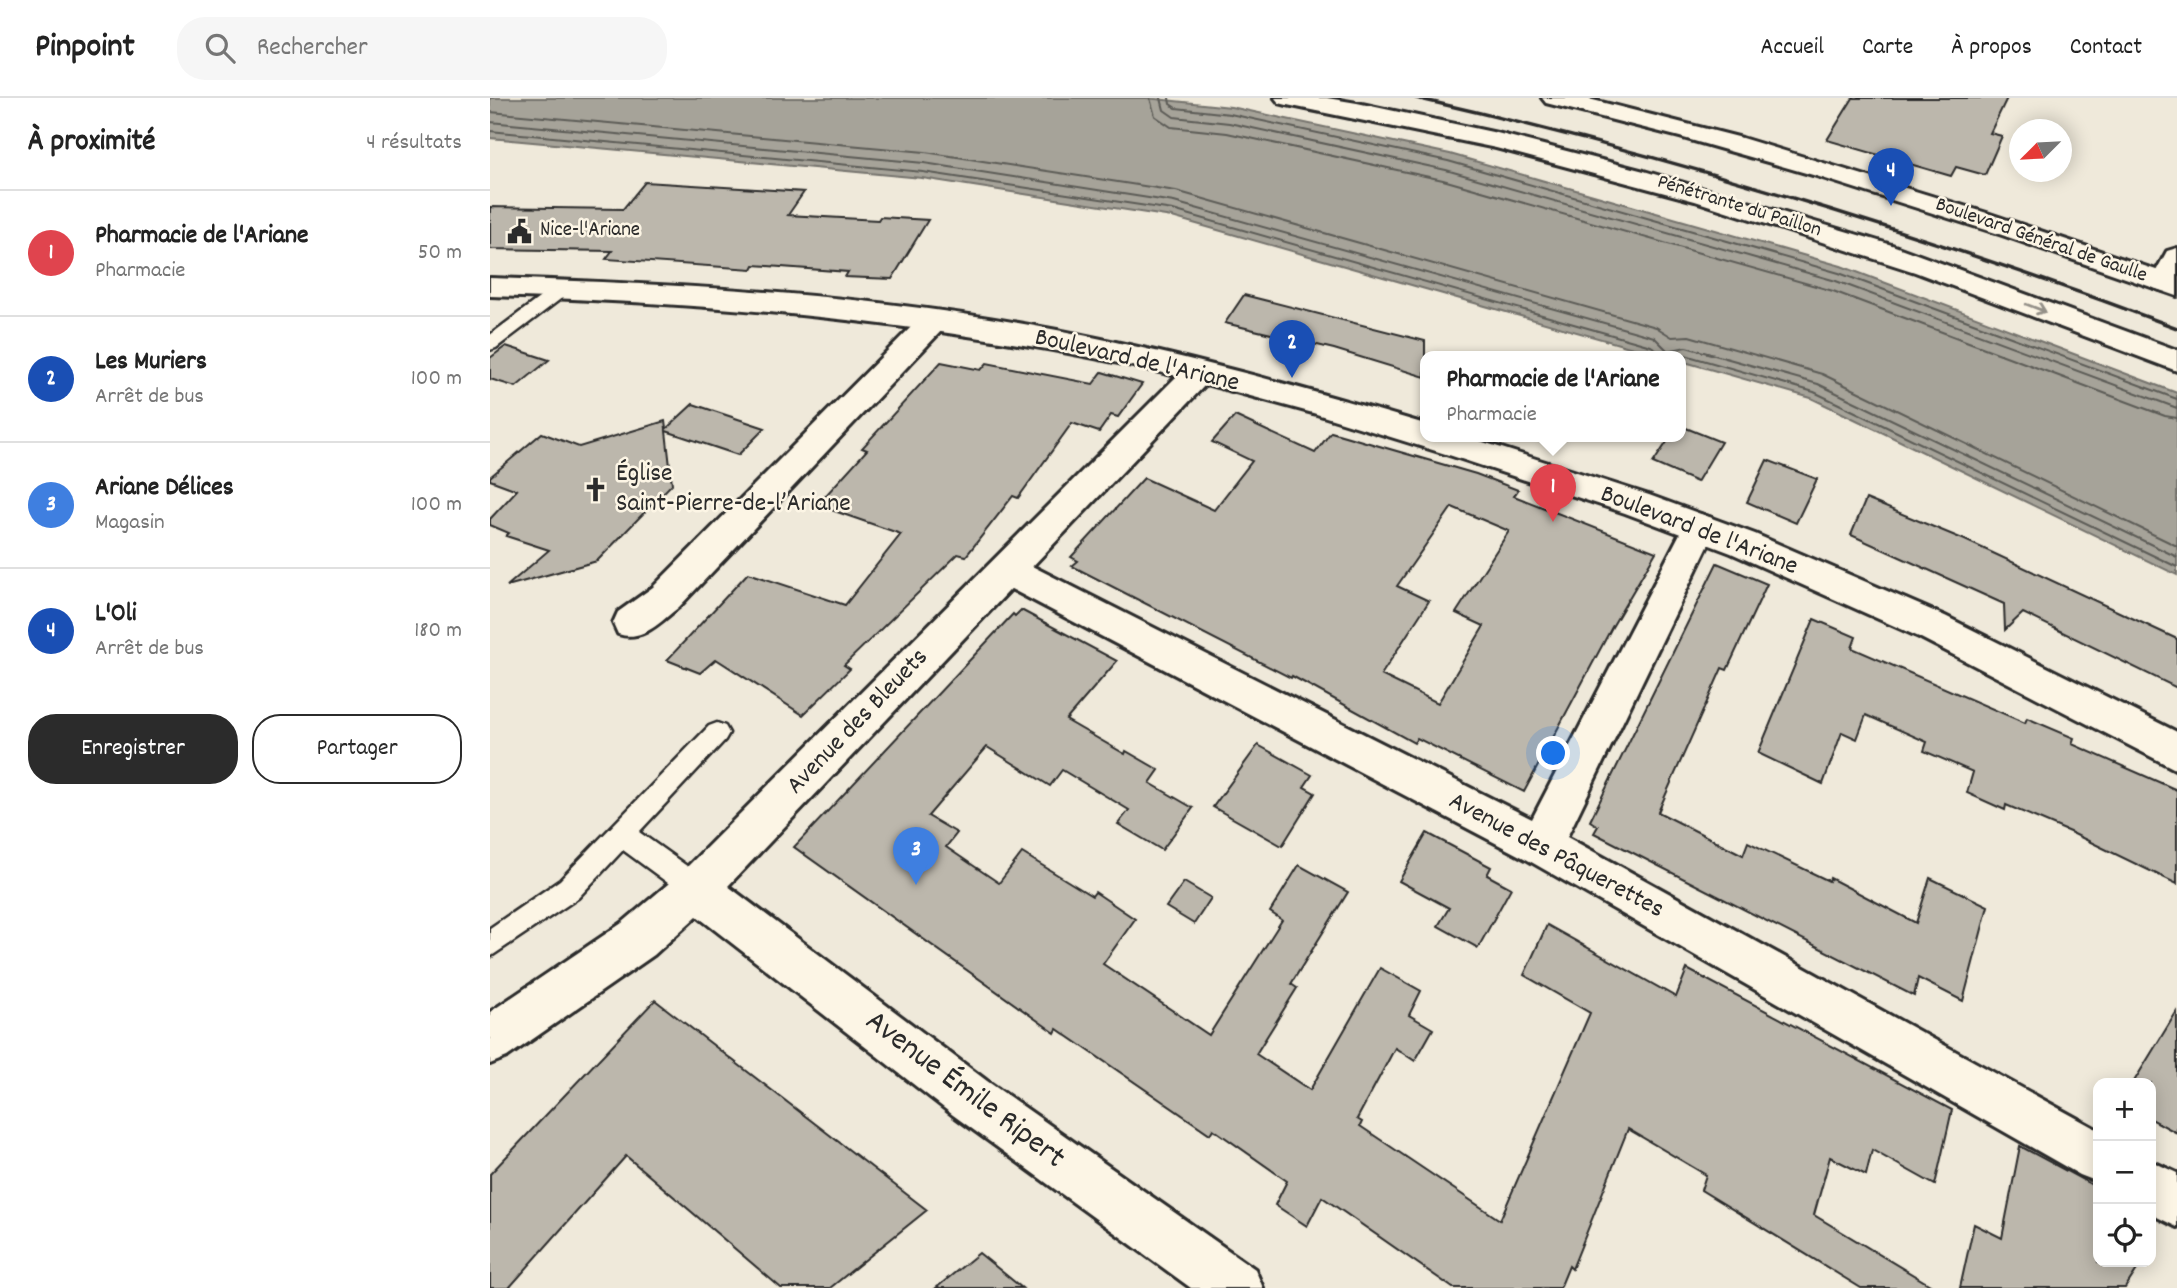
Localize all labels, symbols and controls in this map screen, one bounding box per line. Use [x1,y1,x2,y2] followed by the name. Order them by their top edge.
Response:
[177,17,667,80] search box
[35,25,135,72] text: Pinpoint
[201,29,239,67] icon: search
[257,30,368,67] text: Rechercher
[1760,31,1824,65] text: Accueil
[1862,31,1913,65] text: Carte
[1951,31,2032,65] text: À propos
[2070,31,2142,65] text: Contact
[2009,119,2072,182] north arrow
[28,122,155,165] text: À proximité
[366,127,462,160] text: 4 résultats
[1868,148,1914,206] pin: 4
[1653,168,1825,246] street label: Pénétrante du Paillon
[1931,191,2151,291] street label: Boulevard Général de Gaulle
[540,216,640,246] place label: Nice-l'Ariane
[506,217,534,245] public building icon: Nice-l'Ariane
[95,218,308,255] text: Pharmacie de l'Ariane
[48,237,54,270] text: 1
[418,237,462,270] text: 50 m
[95,255,185,288] text: Pharmacie
[2025,303,2046,315] one-way arrow
[1031,320,1243,402] street label: Boulevard de l'Ariane
[1269,320,1315,378] pin: 2
[95,344,207,381] text: Les Muriers
[1420,351,1686,442] popup
[1446,362,1660,399] text: Pharmacie de l'Ariane
[46,363,56,396] text: 2
[411,363,462,396] text: 100 m
[95,381,204,414] text: Arrêt de bus
[1446,399,1537,432] text: Pharmacie
[616,456,851,523] place label: Église Saint-Pierre-de-l’Ariane
[1530,464,1576,522] pin: 1
[95,470,234,507] text: Ariane Délices
[582,475,610,503] church icon: Église Saint-Pierre-de-l’Ariane
[1595,476,1803,586] street label: Boulevard de l'Ariane
[46,489,56,522] text: 3
[411,489,462,522] text: 100 m
[95,507,165,540] text: Magasin
[95,596,137,633] text: L'Oli
[46,615,56,648] text: 4
[414,615,462,648] text: 180 m
[95,633,204,666] text: Arrêt de bus
[778,641,938,803] street label: Avenue des Bleuets
[28,714,238,784] button: Enregistrer
[252,714,462,784] button: Partager
[1536,736,1570,770] your location
[1442,783,1670,929] street label: Avenue des Pâquerettes
[893,827,939,885] pin: 3
[854,1000,1074,1182] street label: Avenue Émile Ripert
[2093,1078,2156,1267] map controls
[2093,1078,2156,1141] button: +
[2093,1141,2156,1204] button: −
[2093,1204,2156,1267] button: locate

